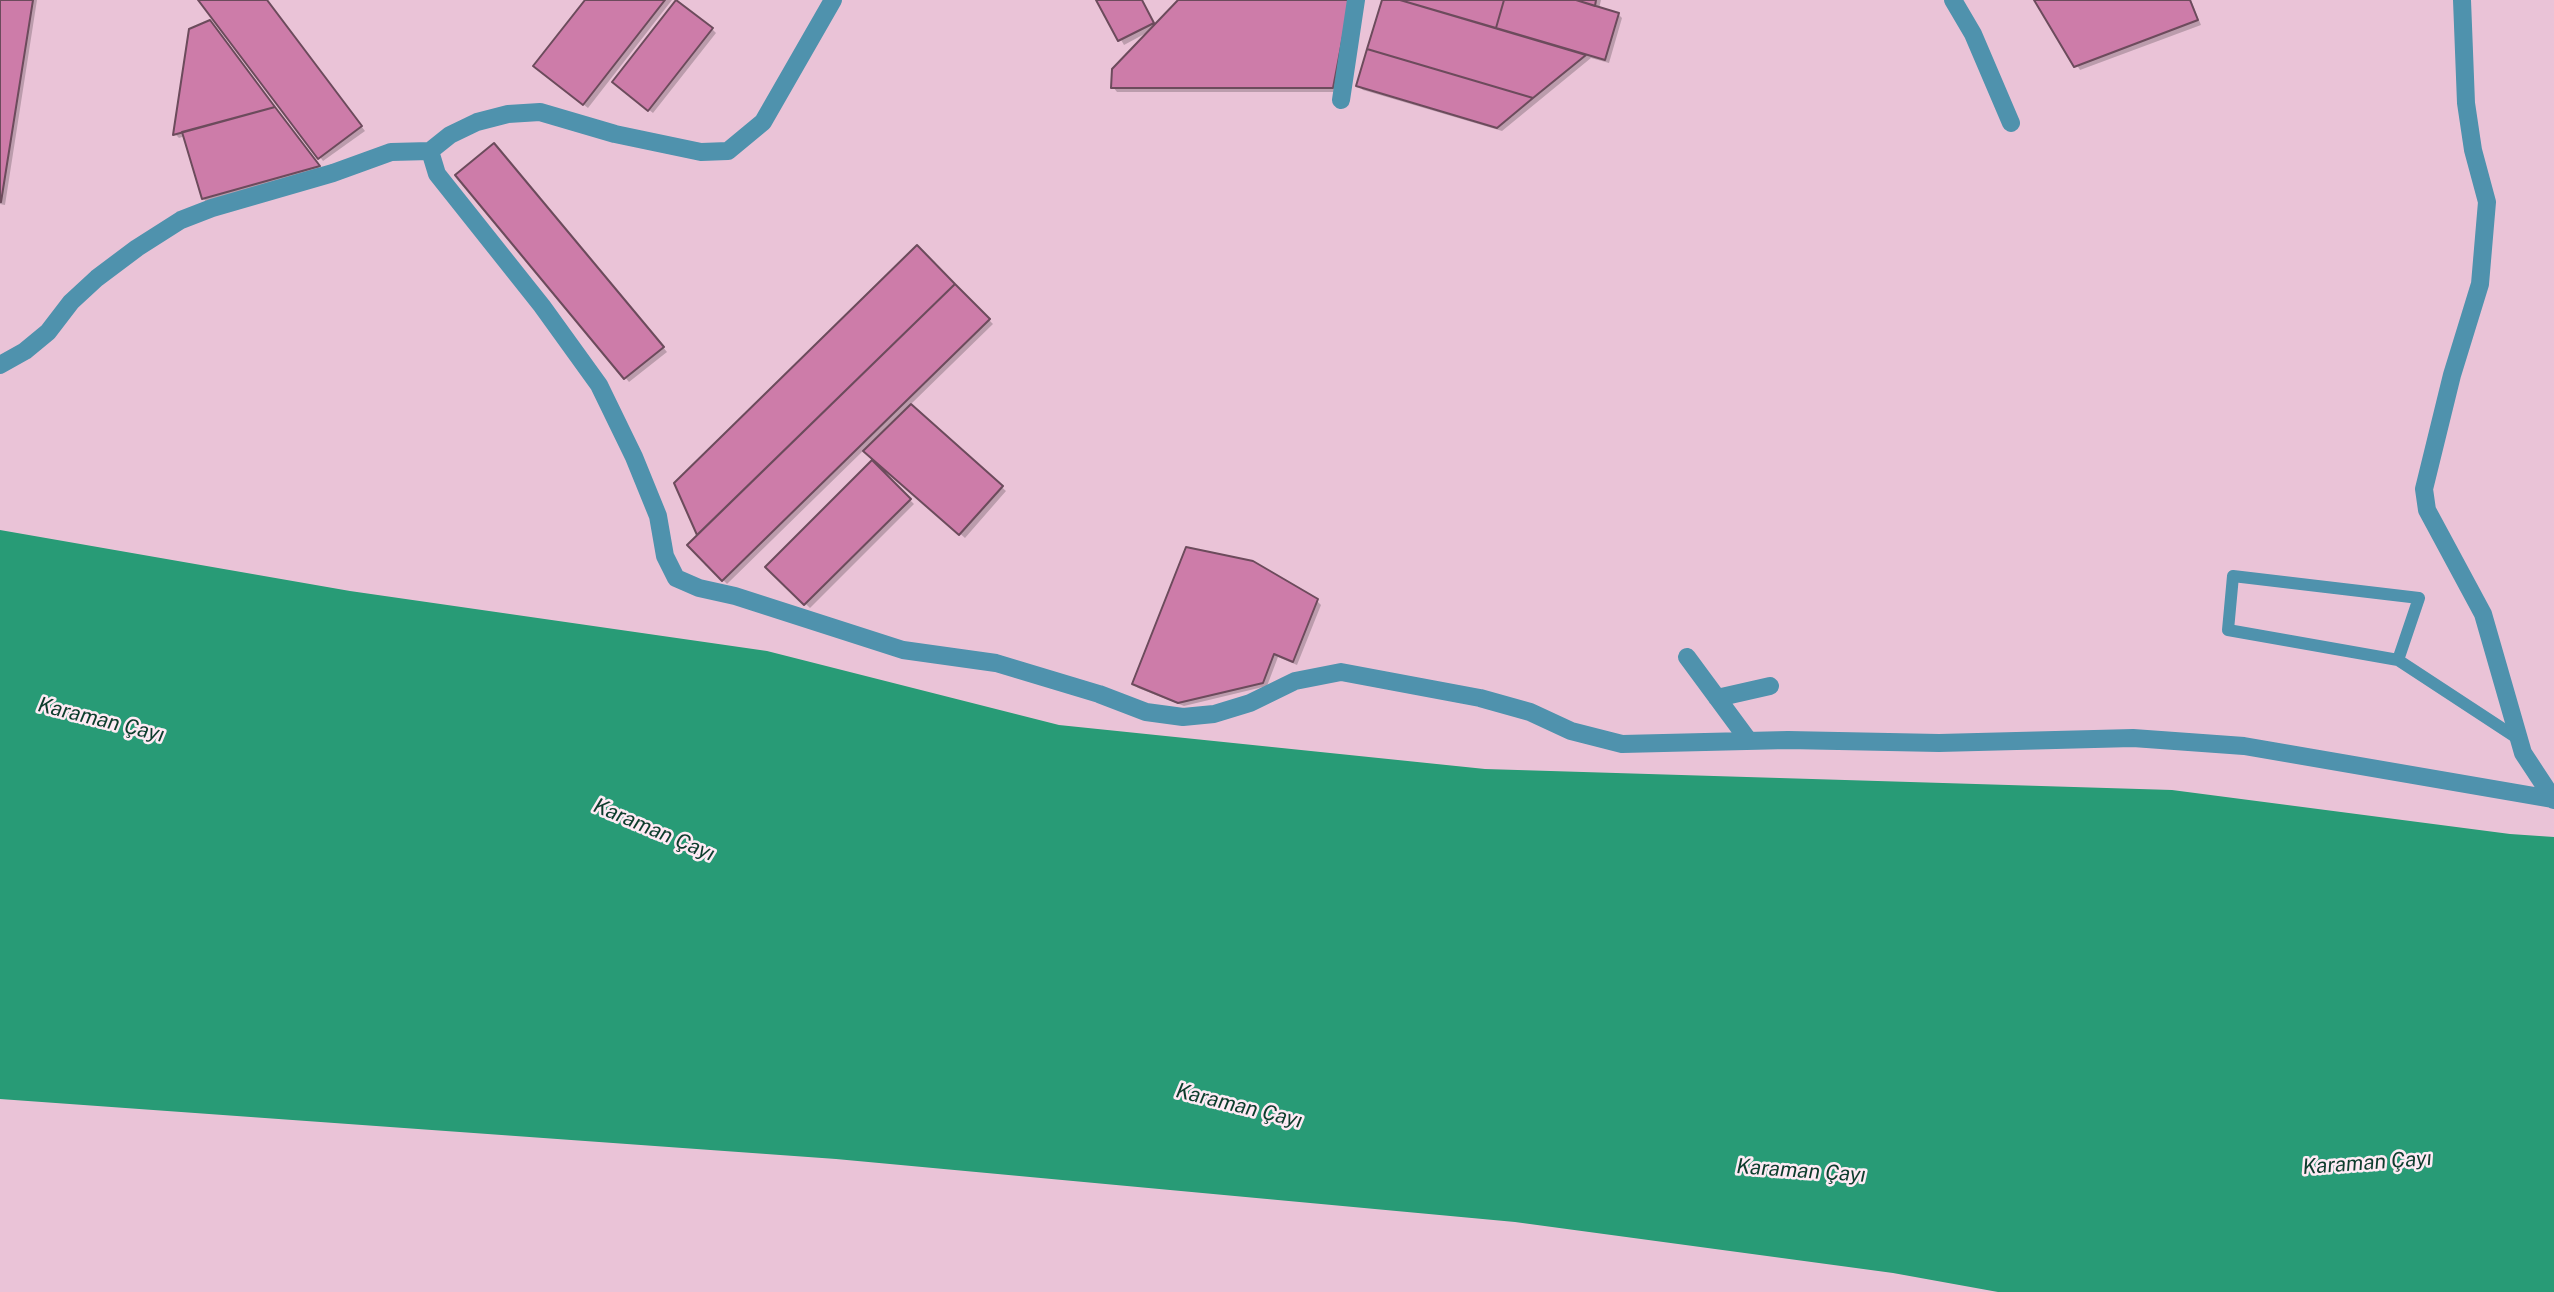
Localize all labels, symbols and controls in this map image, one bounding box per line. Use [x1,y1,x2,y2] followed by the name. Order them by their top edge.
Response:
[35,692,167,748] water label: Karaman Çayı
[589,793,719,867] water label: Karaman Çayı
[1173,1078,1305,1134] water label: Karaman Çayı
[2302,1146,2432,1180] water label: Karaman Çayı
[1736,1154,1866,1188] water label: Karaman Çayı

